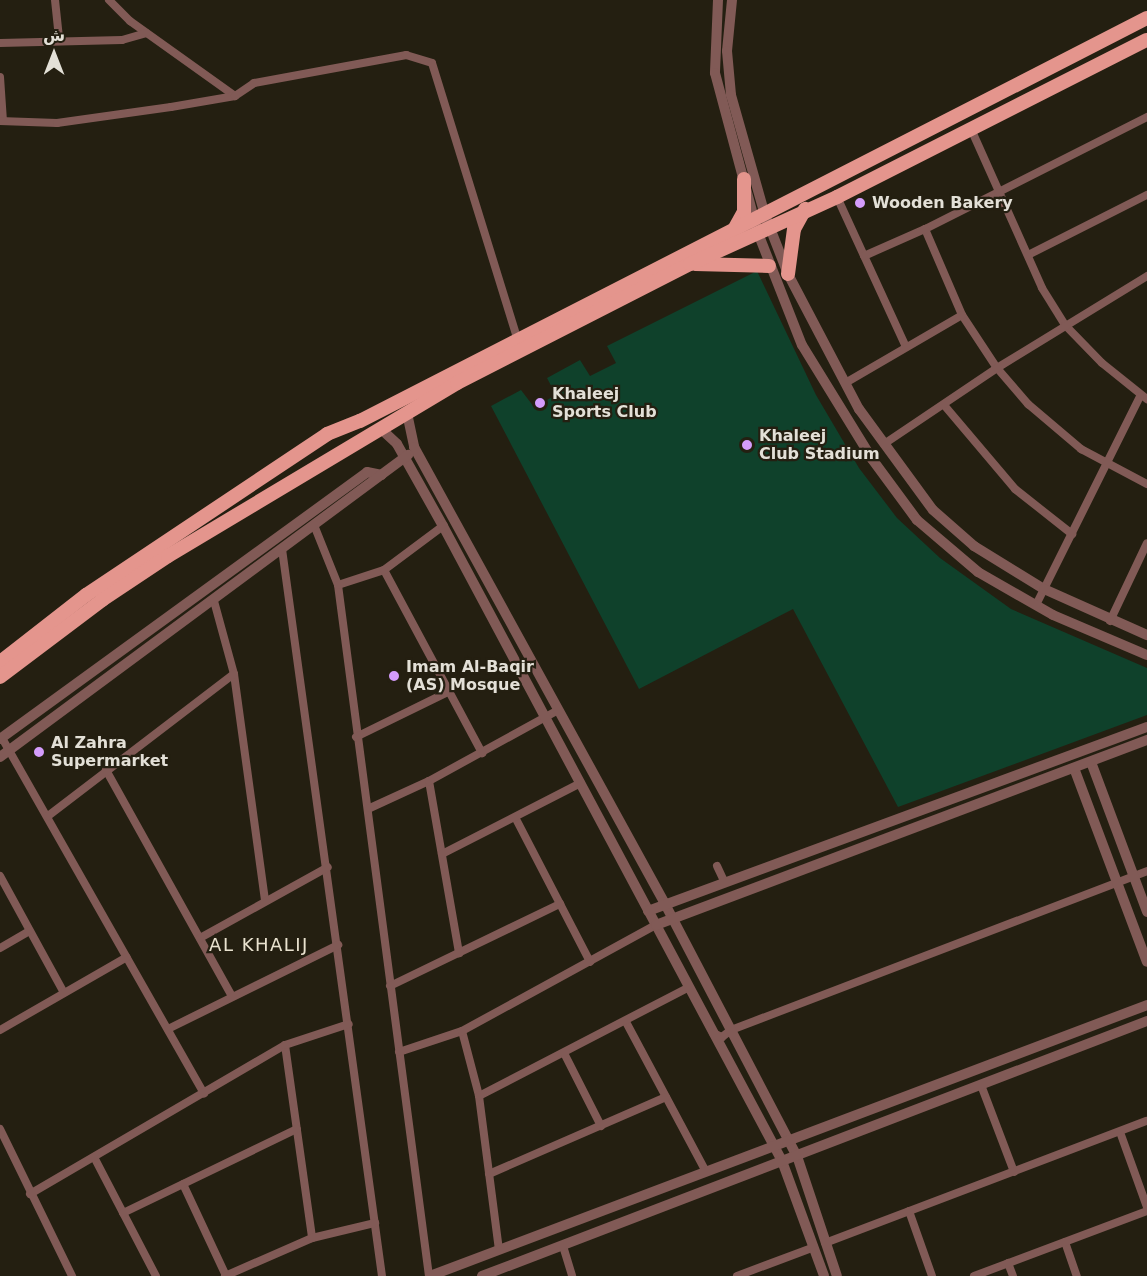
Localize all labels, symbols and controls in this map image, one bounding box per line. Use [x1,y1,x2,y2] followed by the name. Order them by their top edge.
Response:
[24,24,84,84] north arrow
[43,26,65,45] text: ش
[872,193,1013,213] place label: Wooden Bakery
[853,196,867,210] marker: Wooden Bakery
[552,384,657,422] place label: Khaleej Sports Club
[533,396,547,410] marker: Khaleej Sports Club
[759,426,880,464] place label: Khaleej Club Stadium
[740,438,754,452] marker: Khaleej Club Stadium
[406,657,534,695] place label: Imam Al-Baqir (AS) Mosque
[387,669,401,683] marker: Imam Al-Baqir (AS) Mosque
[51,733,168,771] place label: Al Zahra Supermarket
[32,745,46,759] marker: Al Zahra Supermarket
[209,934,309,956] district label: AL KHALIJ

